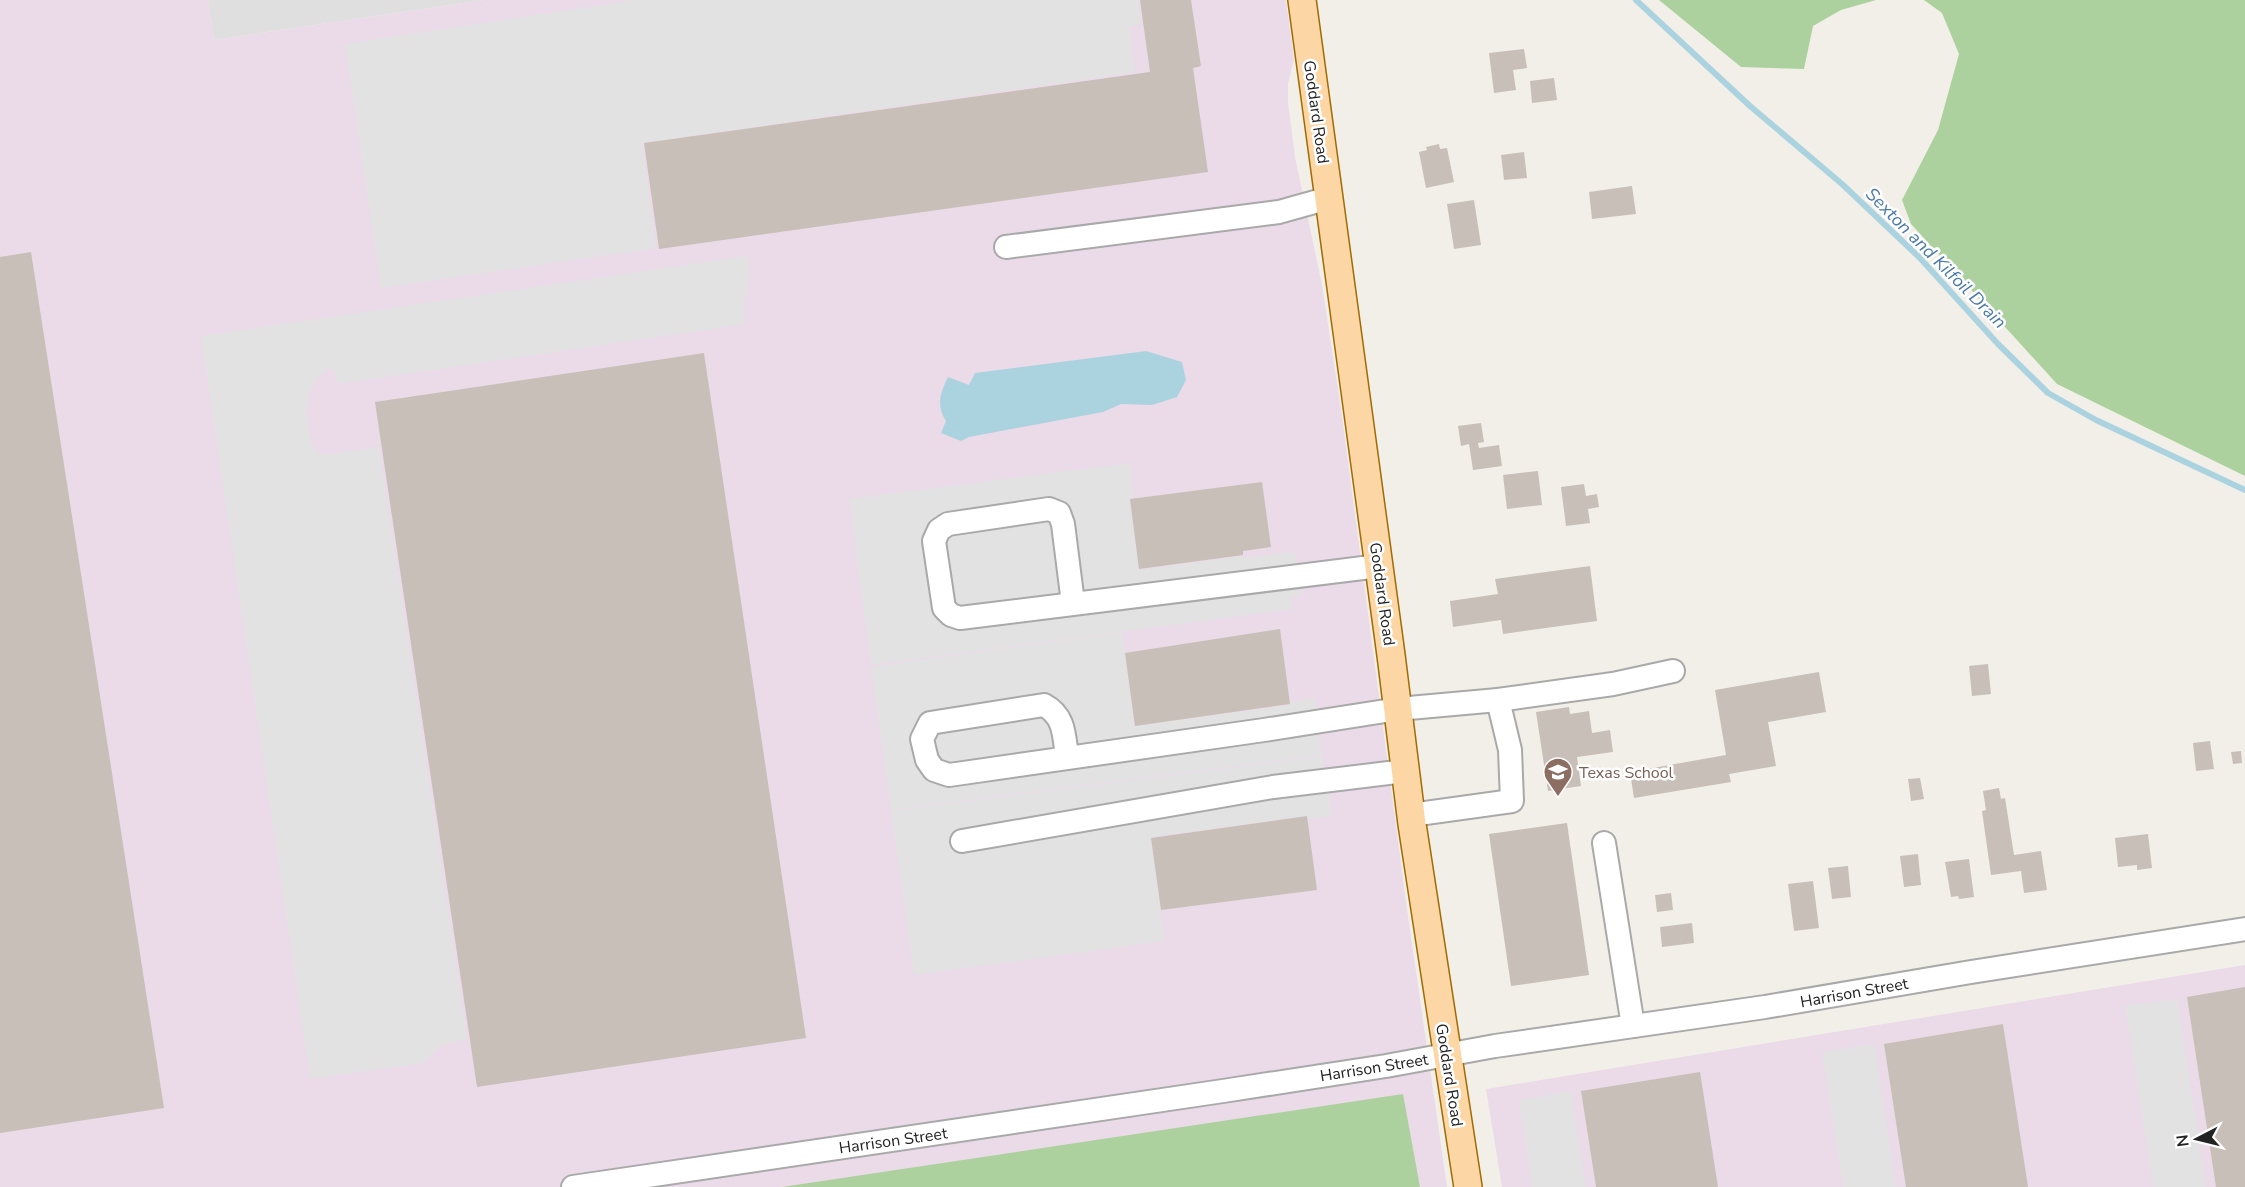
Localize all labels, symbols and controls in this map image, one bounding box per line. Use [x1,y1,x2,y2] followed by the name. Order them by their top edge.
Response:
[1298,59,1334,165] street label: Goddard Road
[1860,182,2012,334] water label: Sexton and Kilfoil Drain
[1364,541,1400,647] street label: Goddard Road
[1542,756,1574,798] school or university icon: Texas School
[1579,762,1674,784] place label: Texas School
[1798,973,1910,1013] street label: Harrison Street
[1430,1022,1468,1128] street label: Goddard Road
[1318,1049,1430,1087] street label: Harrison Street
[2167,1109,2227,1169] north arrow
[837,1122,949,1159] street label: Harrison Street
[2171,1133,2195,1148] text: N

